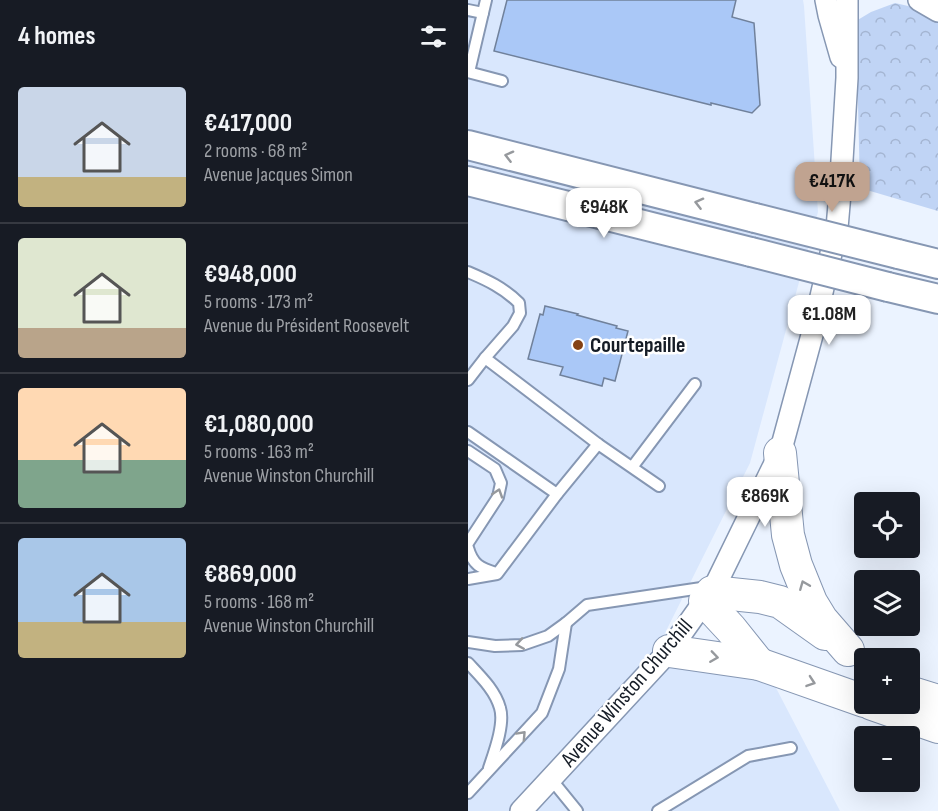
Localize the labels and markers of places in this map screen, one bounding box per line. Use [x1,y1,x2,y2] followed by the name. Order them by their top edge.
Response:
[790,162,874,213] pin: €417K
[562,188,646,239] pin: €948K
[780,295,878,346] pin: €1.08M
[590,332,685,359] place label: Courtepaille
[571,338,585,352] marker: Courtepaille
[723,477,807,528] pin: €869K

